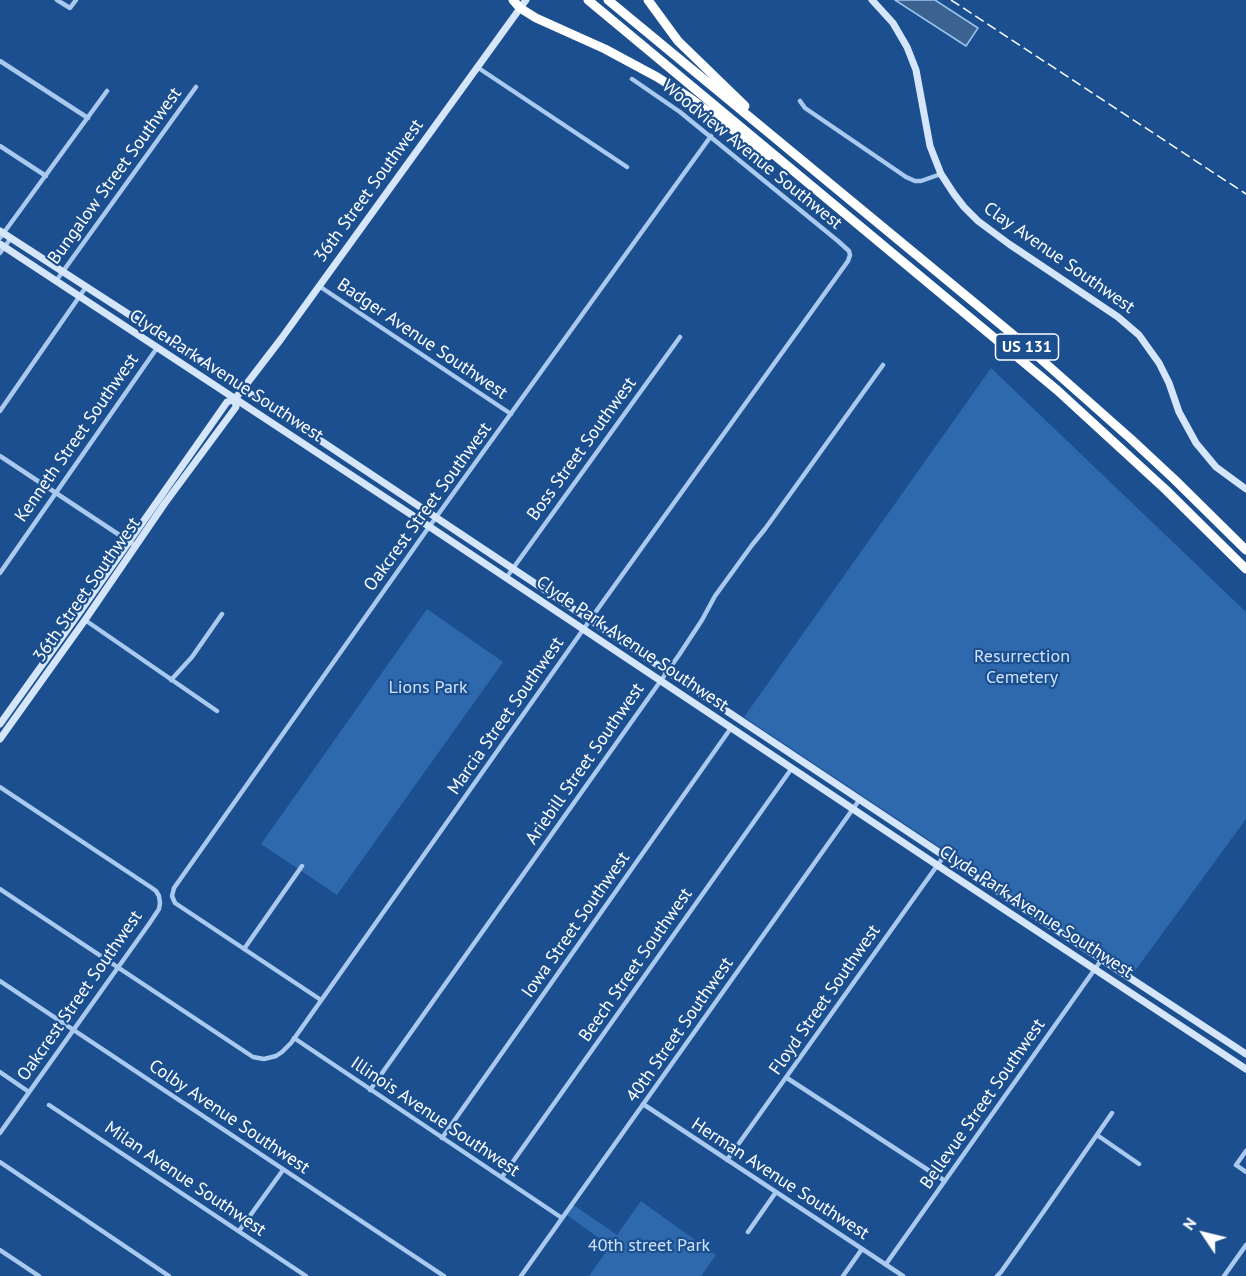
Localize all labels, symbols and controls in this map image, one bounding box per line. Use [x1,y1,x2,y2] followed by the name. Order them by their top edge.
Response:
[658,76,846,234] street label: Woodview Avenue Southwest
[44,84,186,268] street label: Bungalow Street Southwest
[310,115,428,267] street label: 36th Street Southwest
[979,198,1139,318] street label: Clay Avenue Southwest
[333,274,511,404] street label: Badger Avenue Southwest
[125,305,327,447] street label: Clyde Park Avenue Southwest
[996,334,1058,360] road number: US 131
[11,350,143,526] street label: Kenneth Street Southwest
[523,373,641,525] street label: Boss Street Southwest
[360,419,496,595] street label: Oakcrest Street Southwest
[29,513,145,667] street label: 36th Street Southwest
[532,572,732,716] street label: Clyde Park Avenue Southwest
[443,633,569,799] street label: Marcia Street Southwest
[974,646,1070,688] park label: Resurrection Cemetery
[388,677,468,699] park label: Lions Park
[521,679,649,849] street label: Ariebill Street Southwest
[935,841,1137,983] street label: Clyde Park Avenue Southwest
[517,848,635,1002] street label: Iowa Street Southwest
[575,884,697,1046] street label: Beech Street Southwest
[13,907,147,1085] street label: Oakcrest Street Southwest
[765,921,885,1079] street label: Floyd Street Southwest
[622,953,738,1107] street label: 40th Street Southwest
[916,1015,1050,1193] street label: Bellevue Street Southwest
[346,1052,524,1182] street label: Illinois Avenue Southwest
[145,1055,313,1179] street label: Colby Avenue Southwest
[687,1113,873,1245] street label: Herman Avenue Southwest
[100,1117,270,1241] street label: Milan Avenue Southwest
[1174,1204,1234,1264] north arrow
[1178,1214,1200,1234] text: N
[588,1235,710,1257] park label: 40th street Park

